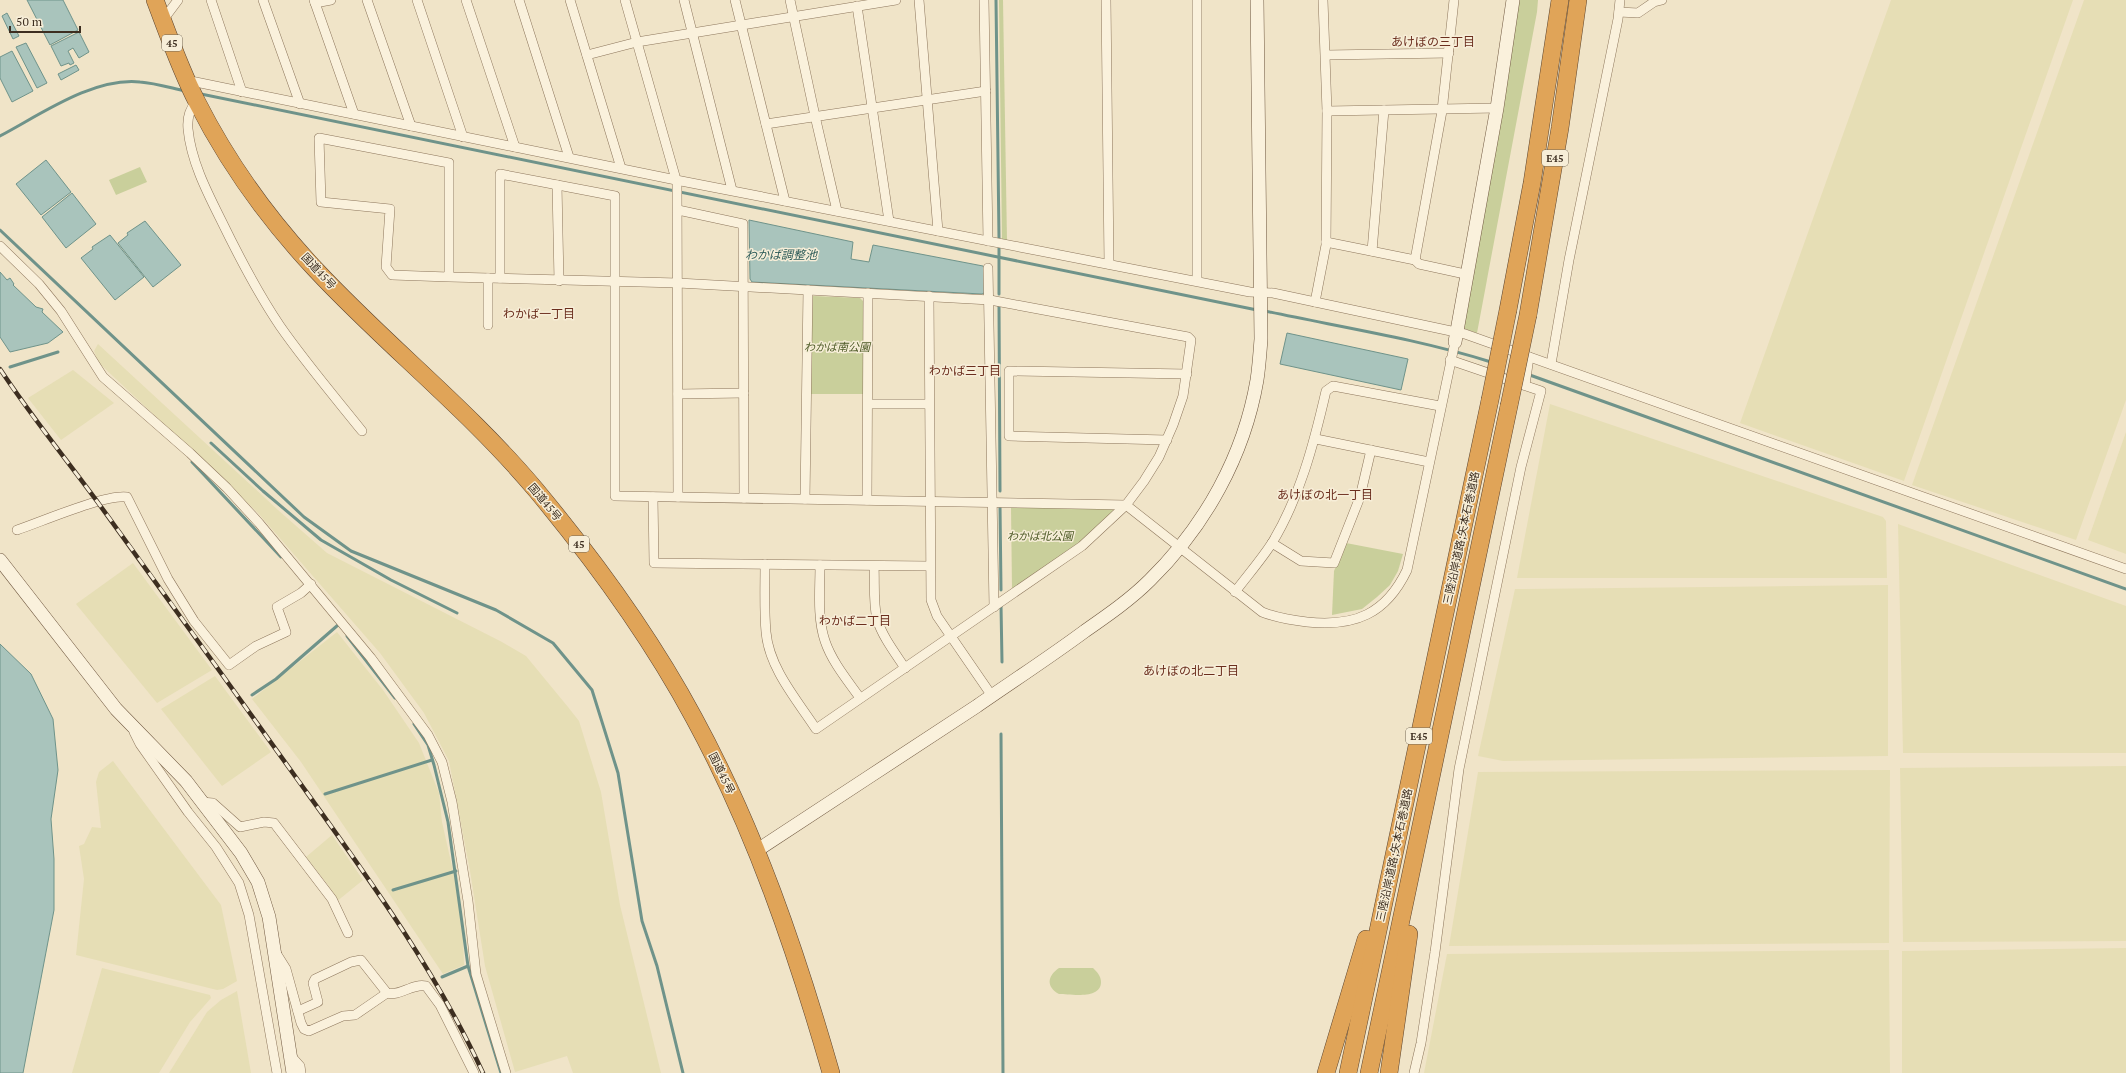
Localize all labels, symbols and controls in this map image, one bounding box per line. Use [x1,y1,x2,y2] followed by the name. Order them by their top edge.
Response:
[10,8,80,34] scale bar
[16,14,43,29] text: 50 m
[1391,34,1475,49] district label: あけぼの三丁目
[162,35,182,51] road number: 45
[1542,150,1568,166] road number: E45
[745,247,818,262] water label: わかば調整池
[299,250,339,292] street label: 国道45号
[503,306,575,321] district label: わかば一丁目
[804,340,872,354] park label: わかば南公園
[929,363,1001,378] district label: わかば三丁目
[1440,470,1482,606] street label: 三陸沿岸道路;矢本石巻道路
[525,480,565,524] street label: 国道45号
[1277,487,1373,502] district label: あけぼの北一丁目
[1007,529,1075,543] park label: わかば北公園
[569,536,589,552] road number: 45
[819,613,891,628] district label: わかば二丁目
[1143,663,1239,678] district label: あけぼの北二丁目
[1406,728,1432,744] road number: E45
[706,750,738,796] street label: 国道45号
[1373,787,1415,923] street label: 三陸沿岸道路;矢本石巻道路

